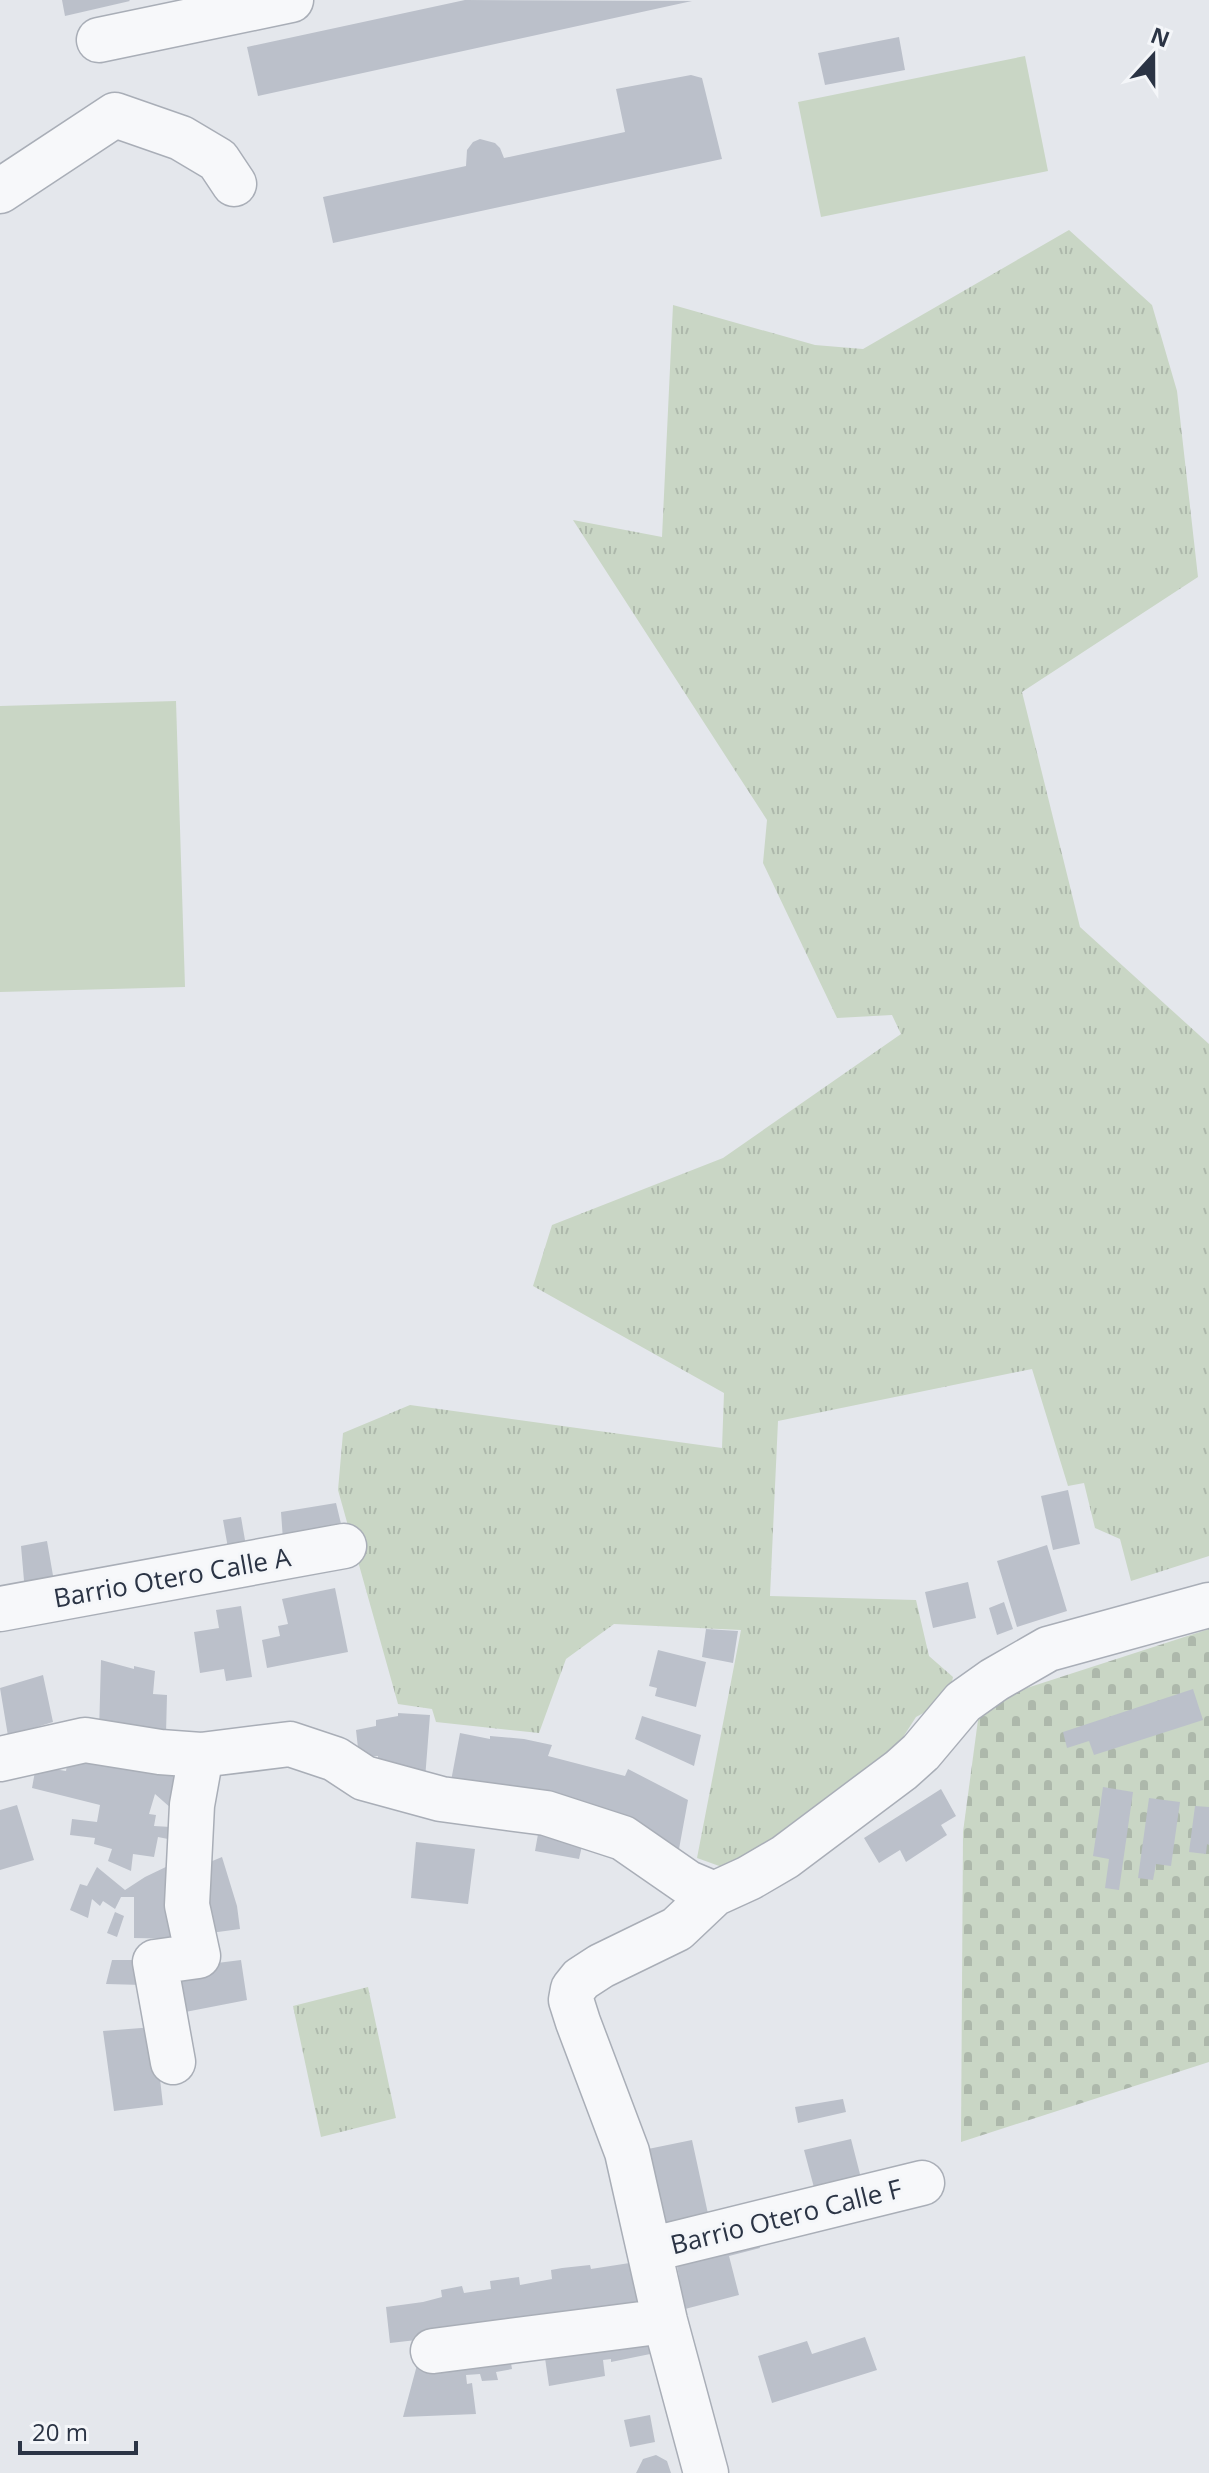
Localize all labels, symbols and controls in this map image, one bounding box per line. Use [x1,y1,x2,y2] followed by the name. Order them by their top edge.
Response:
[1113,16,1193,96] north arrow
[1147,19,1174,54] text: N
[51,1538,294,1616] street label: Barrio Otero Calle A
[667,2170,905,2262] street label: Barrio Otero Calle F
[20,2405,136,2455] scale bar
[32,2415,88,2448] text: 20 m

